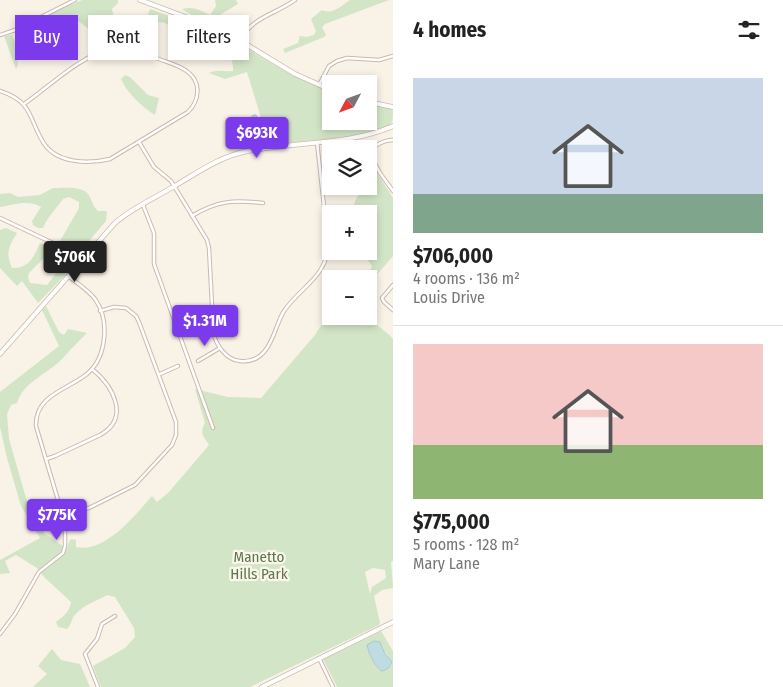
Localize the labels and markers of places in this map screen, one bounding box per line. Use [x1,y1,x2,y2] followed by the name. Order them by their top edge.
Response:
[222,116,292,159] pin: $693K
[40,240,110,283] pin: $706K
[164,304,246,347] pin: $1.31M
[22,498,92,541] pin: $775K

